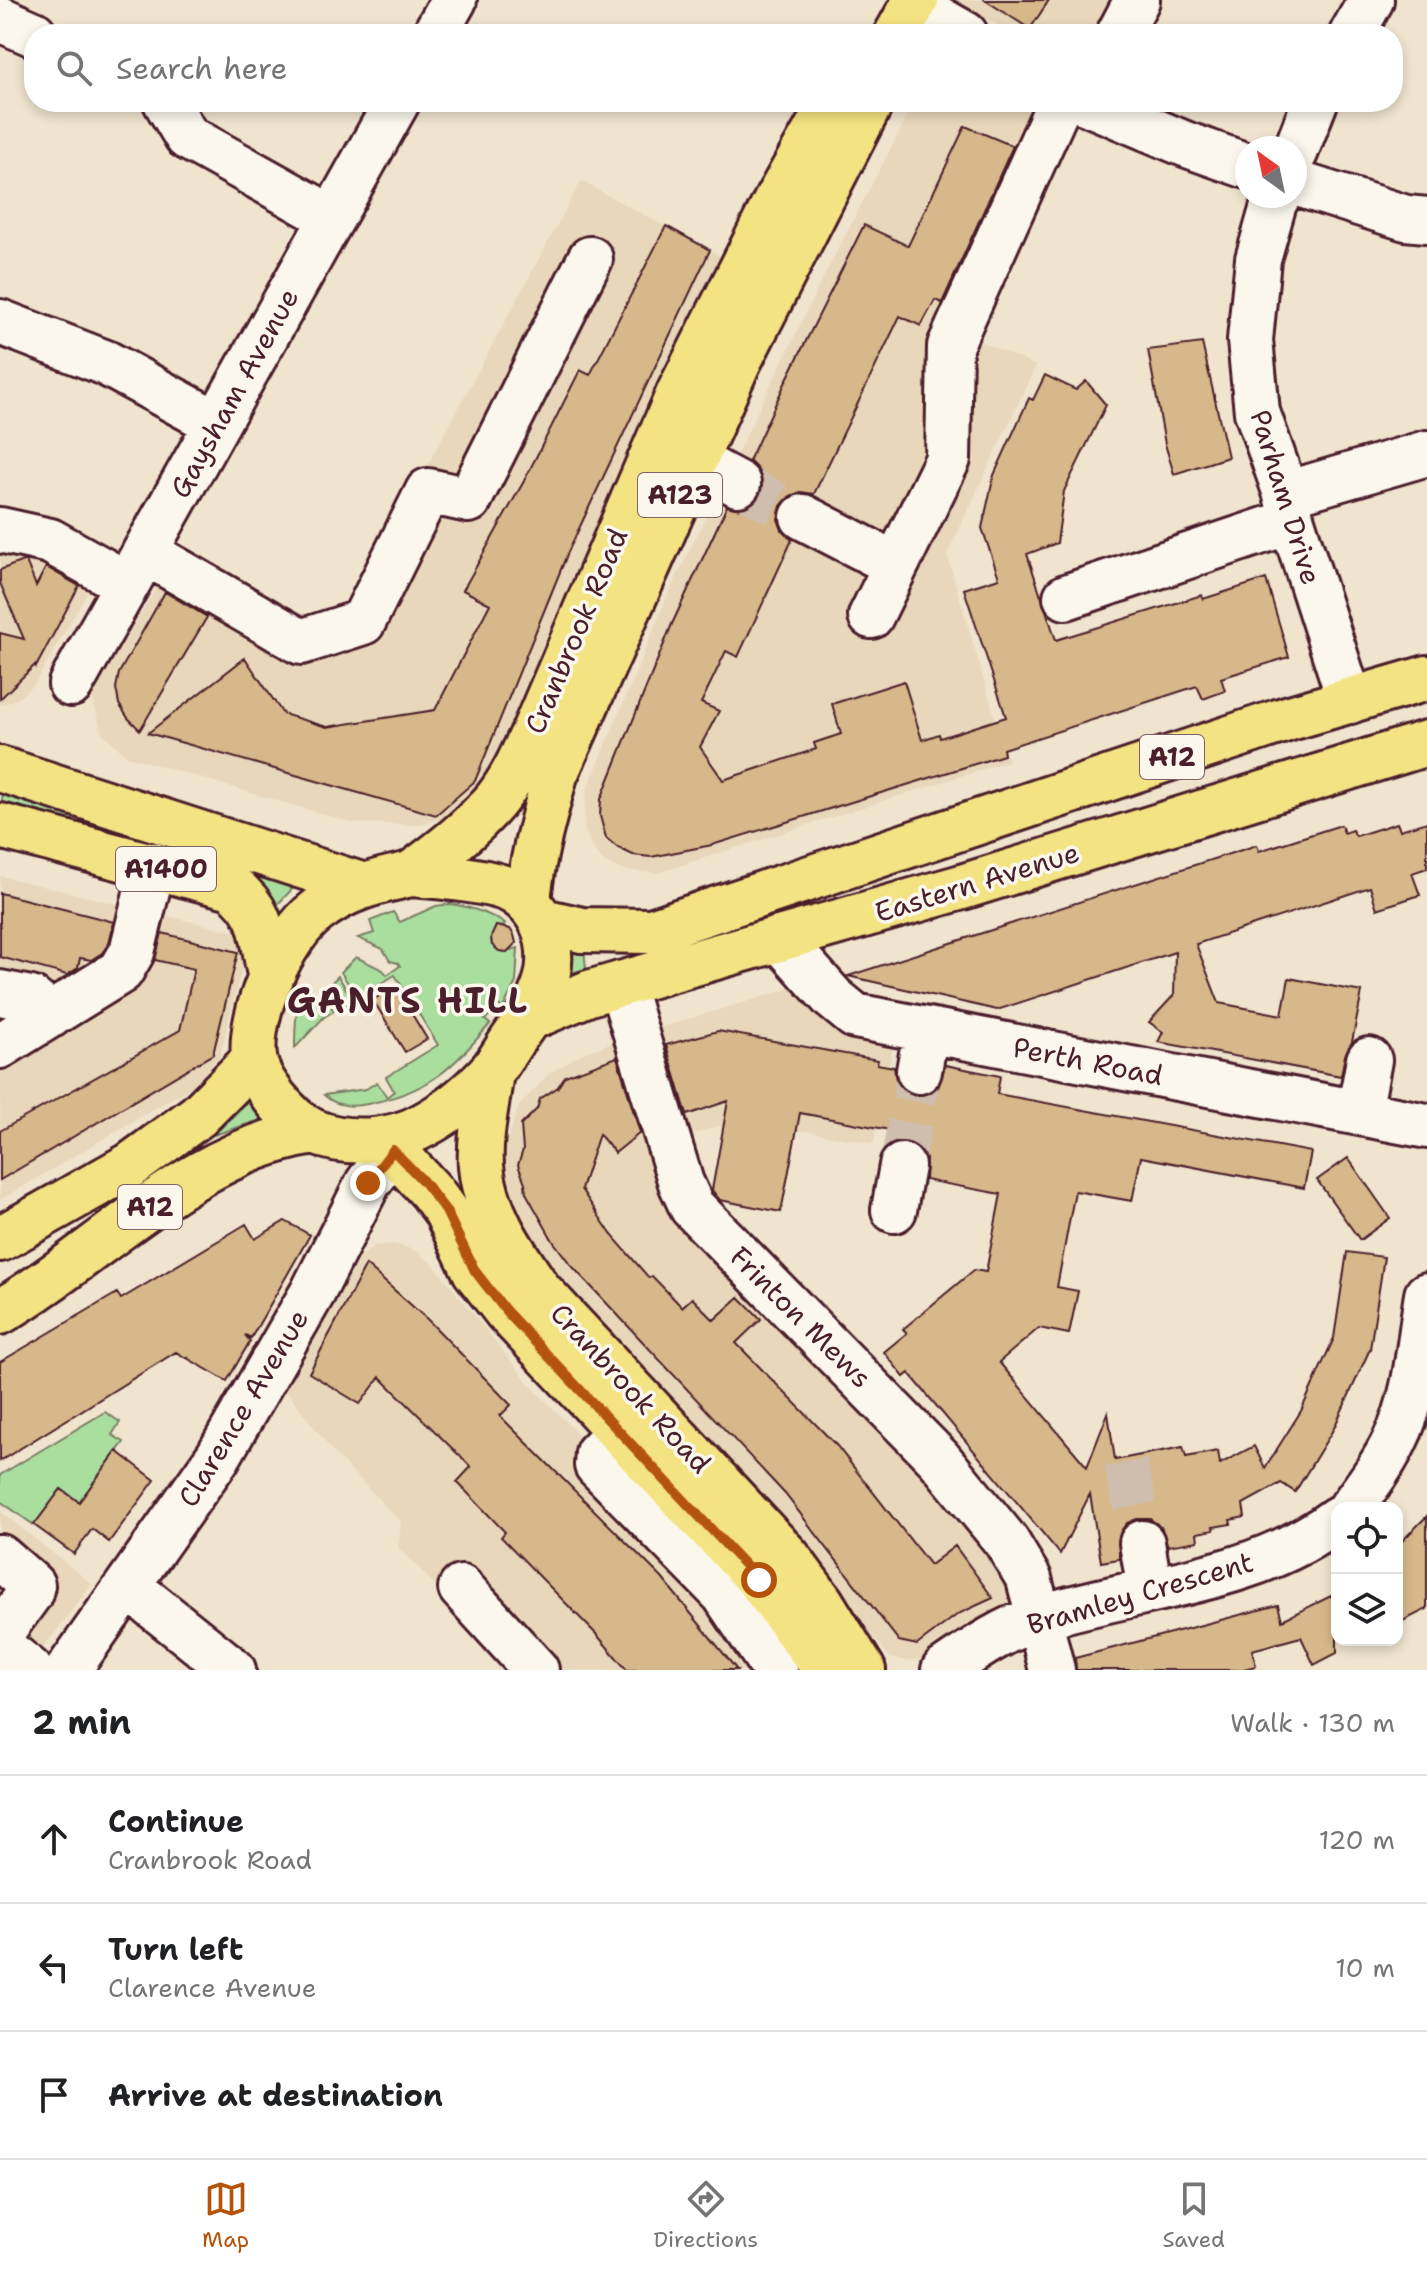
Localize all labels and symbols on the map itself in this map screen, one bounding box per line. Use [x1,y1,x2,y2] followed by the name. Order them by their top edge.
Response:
[1235,136,1307,208] north arrow
[161,281,307,505] street label: Gaysham Avenue
[1241,405,1331,589] street label: Parham Drive
[638,473,722,517] road number: A123
[516,522,636,740] street label: Cranbrook Road
[1140,735,1204,779] road number: A12
[870,833,1084,931] street label: Eastern Avenue
[116,847,216,891] road number: A1400
[287,976,529,1025] district label: GANTS HILL
[1010,1028,1166,1094] street label: Perth Road
[350,1165,386,1201] route end
[118,1185,182,1229] road number: A12
[722,1238,880,1396] street label: Frinton Mews
[542,1295,720,1481] street label: Cranbrook Road
[169,1302,317,1514] street label: Clarence Avenue
[1022,1543,1258,1643] street label: Bramley Crescent
[741,1562,777,1598] route start

